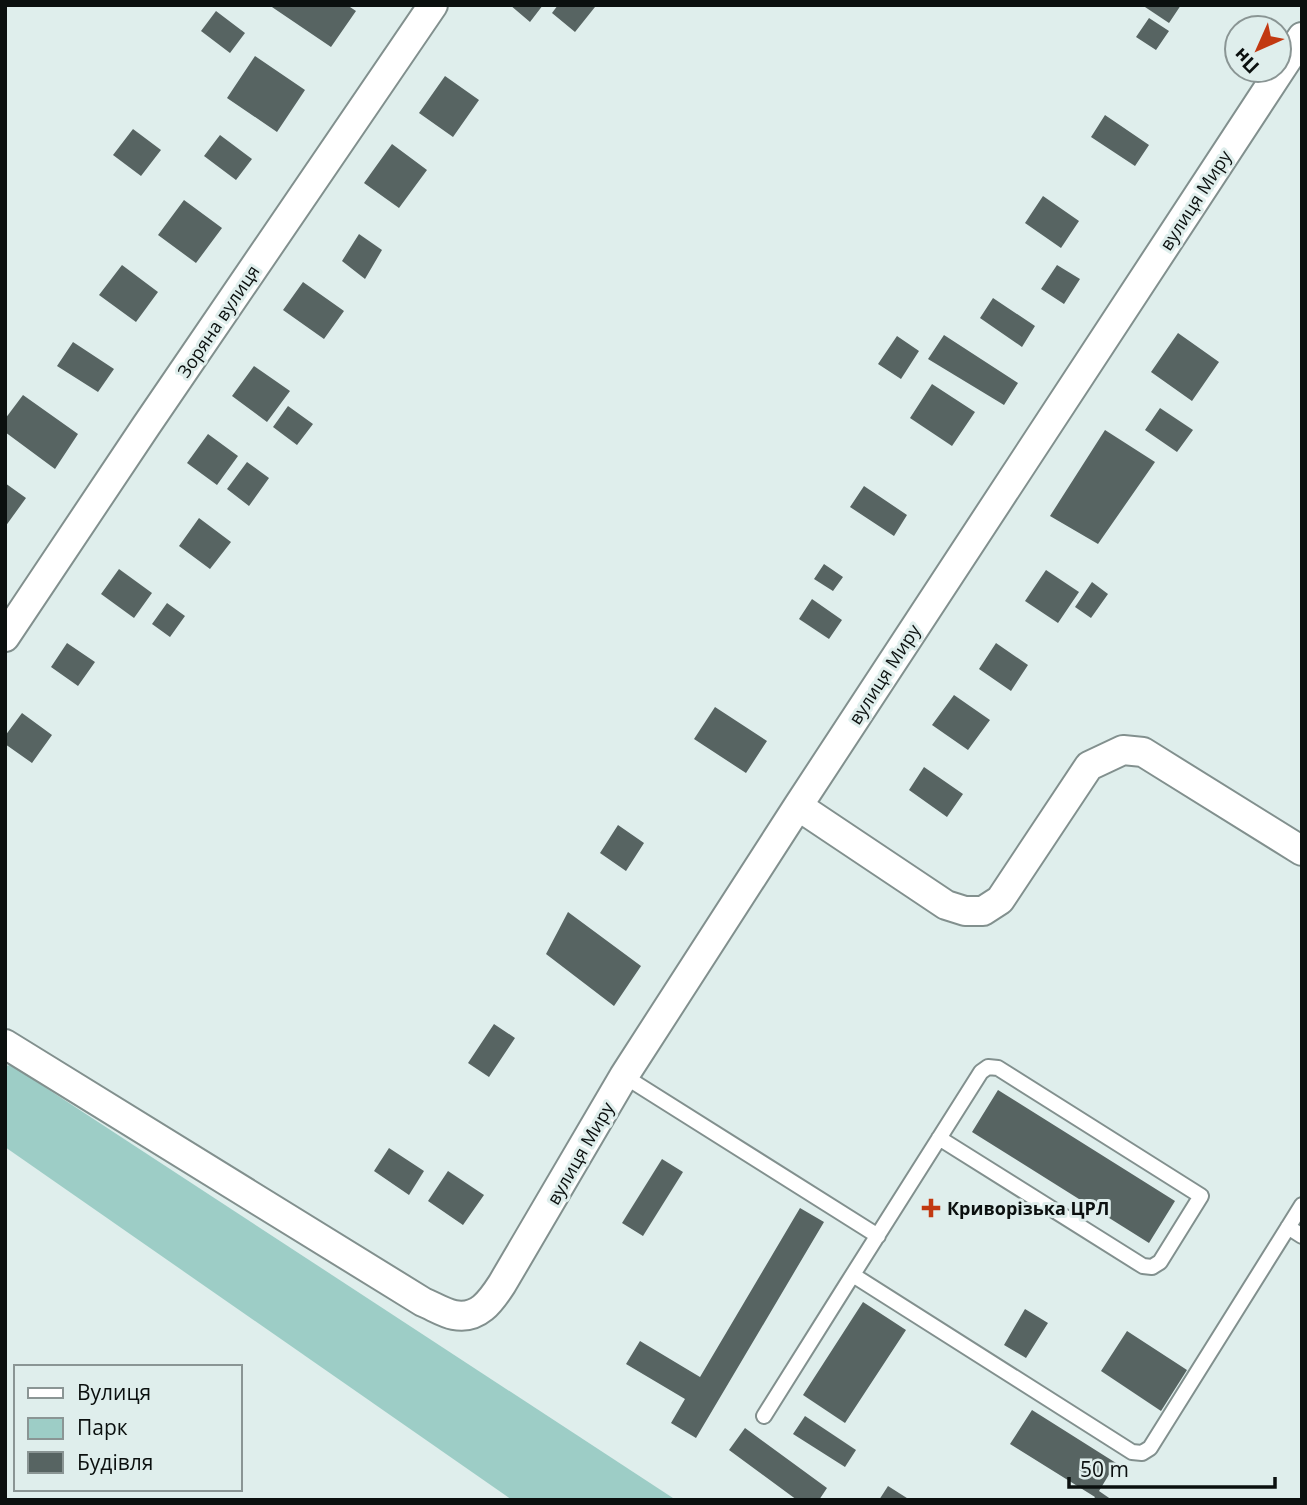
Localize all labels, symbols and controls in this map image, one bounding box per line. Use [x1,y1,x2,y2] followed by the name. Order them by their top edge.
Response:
[1223,14,1293,84] north arrow
[1227,42,1265,80] text: Пн
[1154,145,1237,255] street label: вулиця Миру
[172,260,264,382] street label: Зоряна вулиця
[843,619,926,729] street label: вулиця Миру
[541,1096,620,1209] street label: вулиця Миру
[947,1196,1109,1220] place label: Криворізька ЦРЛ
[921,1198,941,1218] marker: Криворізька ЦРЛ
[14,1365,242,1491] legend
[77,1378,151,1406] text: Вулиця
[77,1413,128,1441] text: Парк
[1069,1446,1276,1490] scale bar
[77,1448,153,1476] text: Будівля
[1080,1455,1129,1483] text: 50 m

